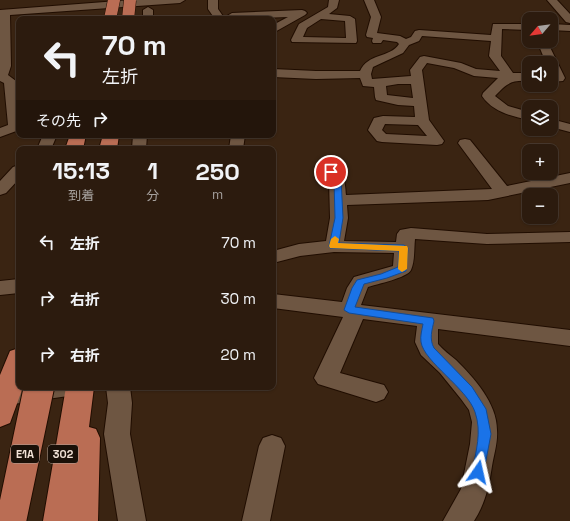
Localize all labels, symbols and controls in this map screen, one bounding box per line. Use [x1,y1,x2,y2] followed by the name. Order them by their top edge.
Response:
[522,12,558,48] north arrow
[522,12,558,224] map controls
[102,27,167,63] text: 70 m
[36,32,88,84] icon: left
[522,56,558,92] button: sound
[102,65,138,88] text: 左折
[522,100,558,136] button: layers
[89,108,111,130] icon: right
[36,111,81,130] text: その先
[522,144,558,180] button: +
[52,155,110,186] text: 15:13
[147,155,158,186] text: 1
[314,155,348,189] pin
[196,156,240,187] text: 250
[320,161,342,183] icon: arrive
[212,186,223,203] text: m
[68,187,94,204] text: 到着
[146,187,159,204] text: 分
[522,188,558,224] button: −
[36,231,58,253] icon: left
[221,233,256,252] text: 70 m
[70,234,100,253] text: 左折
[36,287,58,309] icon: right
[221,289,256,308] text: 30 m
[70,290,100,309] text: 右折
[36,343,58,365] icon: right
[221,345,256,364] text: 20 m
[70,346,100,365] text: 右折
[11,445,39,463] road number: E1A
[48,445,78,463] road number: 302
[457,451,499,493] position arrow

